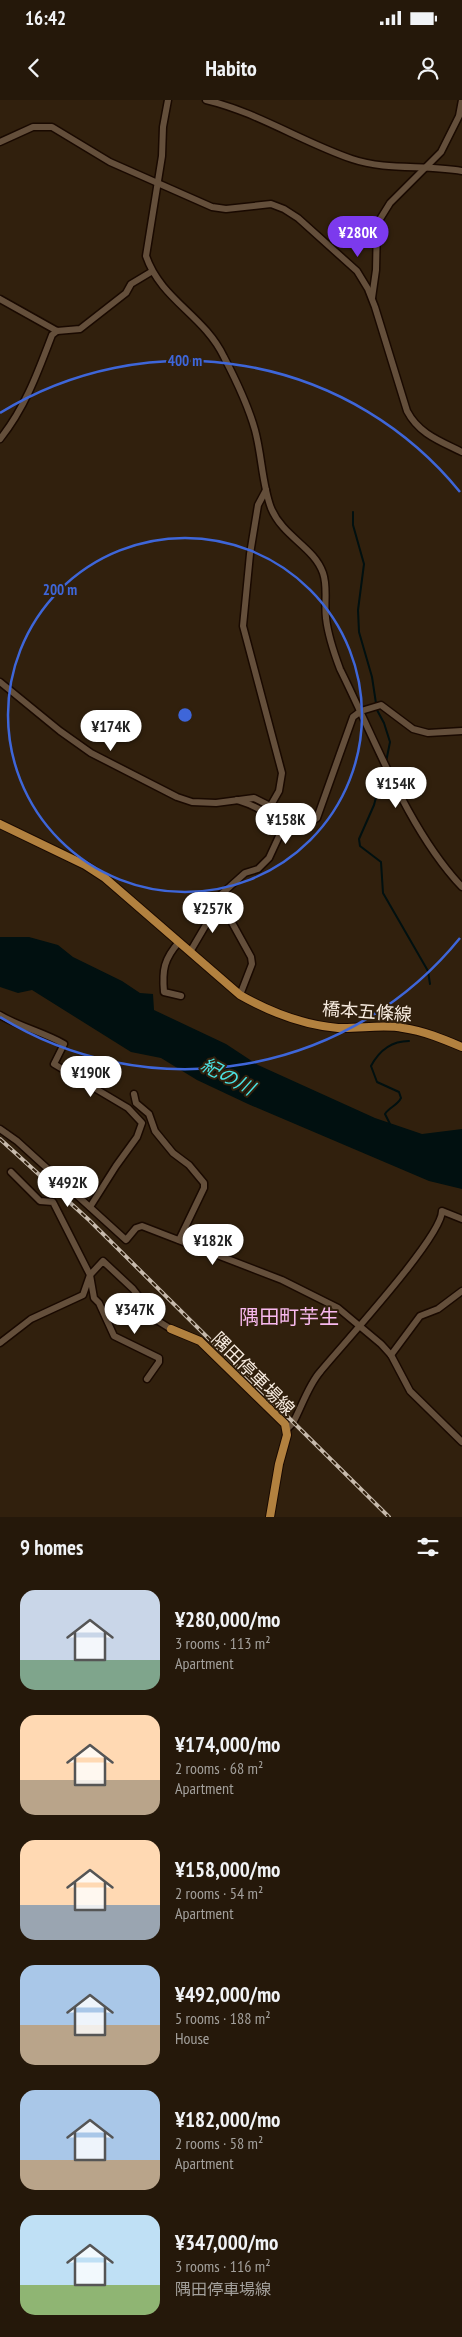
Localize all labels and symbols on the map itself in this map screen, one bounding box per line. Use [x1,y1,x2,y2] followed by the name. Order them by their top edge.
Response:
[323,216,393,258] pin: ¥280K
[168,351,202,370] text: 400 m
[43,580,77,599] text: 200 m
[176,706,194,724] centre of rings
[76,710,146,752] pin: ¥174K
[361,766,431,809] pin: ¥154K
[251,802,321,845] pin: ¥158K
[178,892,248,934] pin: ¥257K
[321,997,413,1026] street label: 橋本五條線
[197,1052,261,1101] water label: 紀の川
[56,1056,126,1098] pin: ¥190K
[33,1166,103,1208] pin: ¥492K
[178,1224,248,1266] pin: ¥182K
[100,1292,170,1335] pin: ¥347K
[239,1304,339,1330] district label: 隅田町芋生
[207,1327,300,1420] street label: 隅田停車場線

